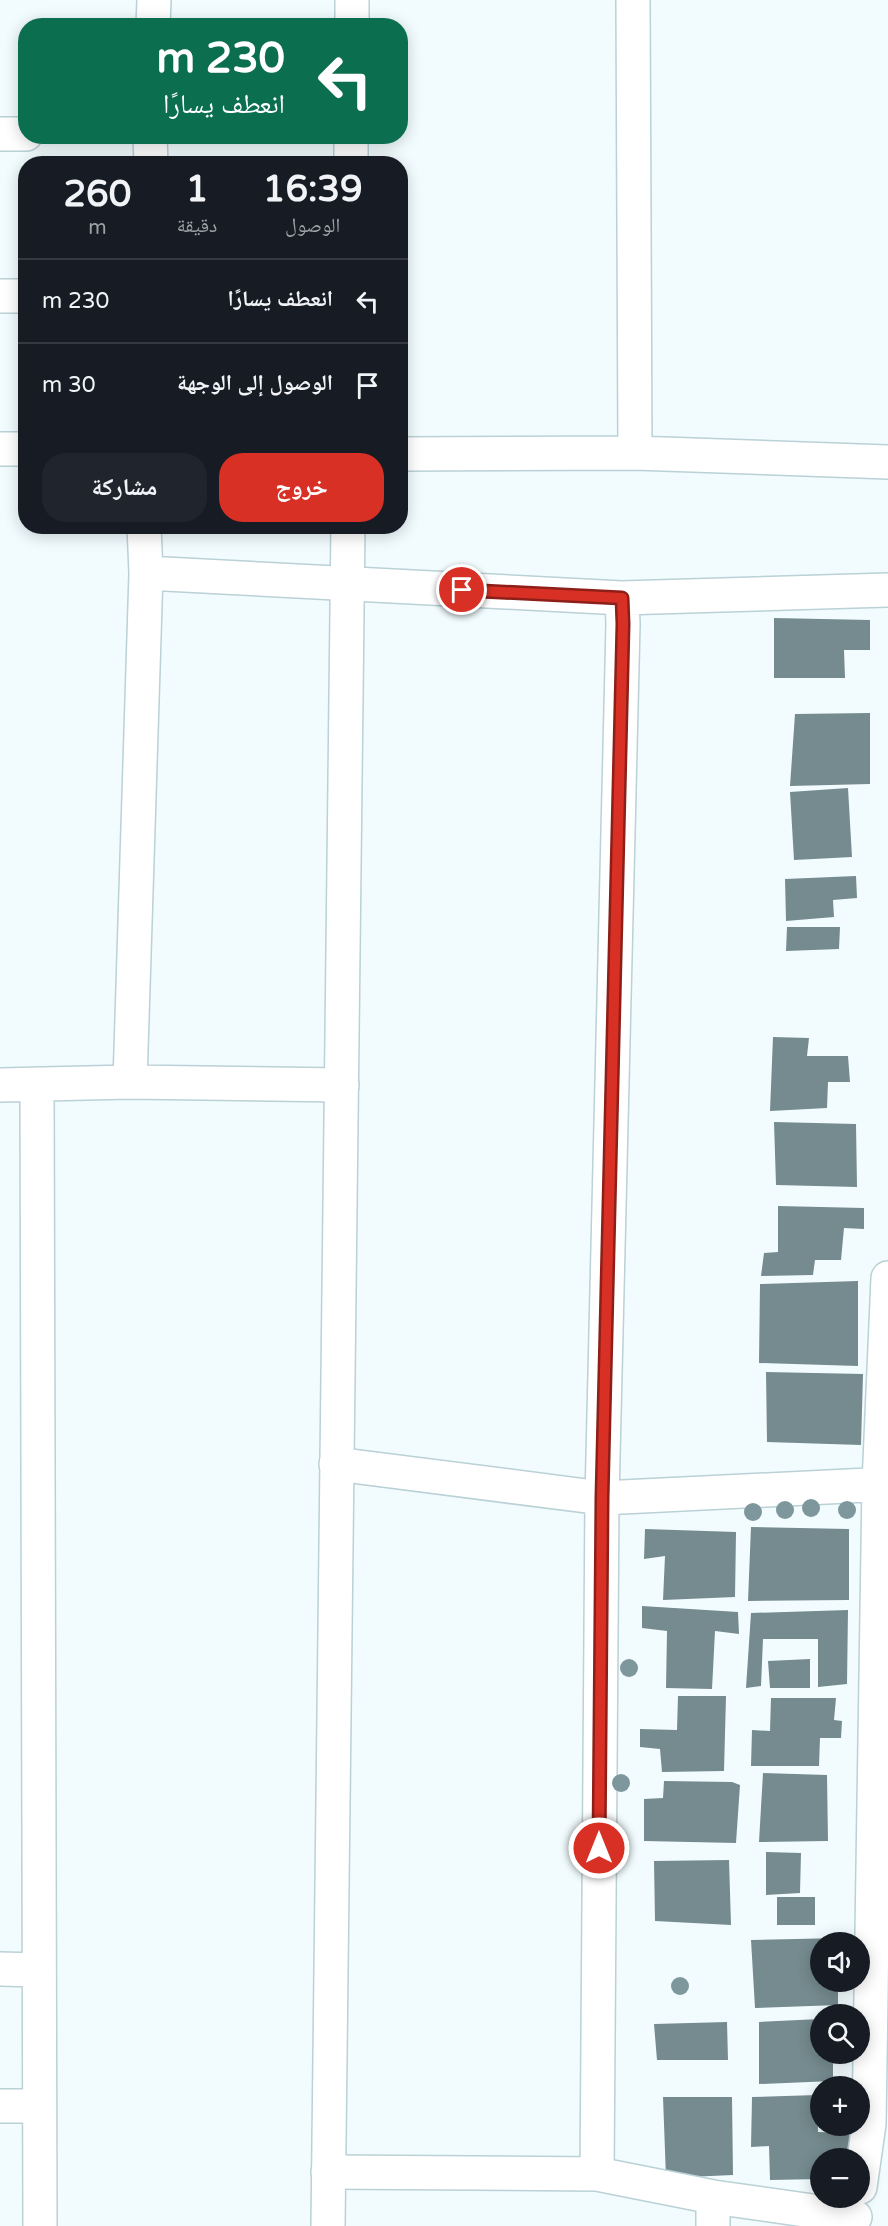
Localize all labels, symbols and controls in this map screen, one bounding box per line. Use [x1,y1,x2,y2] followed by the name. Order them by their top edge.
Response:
[156,33,285,84] text: 230 m
[306,42,384,120] icon: left
[163,88,285,121] text: انعطف يسارًا
[186,168,208,211] text: 1
[263,168,363,211] text: 16:39
[63,173,131,216] text: 260
[177,214,217,238] text: دقيقة
[285,214,340,238] text: الوصول
[88,216,107,240] text: m
[351,285,384,318] icon: left
[228,286,333,312] text: انعطف يسارًا
[42,288,109,314] text: 230 m
[351,369,384,402] icon: arrive
[177,370,333,396] text: الوصول إلى الوجهة
[42,372,96,398] text: 30 m
[42,453,207,522] button: مشاركة
[219,453,384,522] button: خروج
[436,564,487,615] pin
[445,573,478,606] icon: arrive
[567,1816,631,1880] position arrow
[810,1932,870,2208] map controls
[810,1932,870,1992] button: sound
[810,2004,870,2064] button: search
[810,2076,870,2136] button: +
[810,2148,870,2208] button: −

